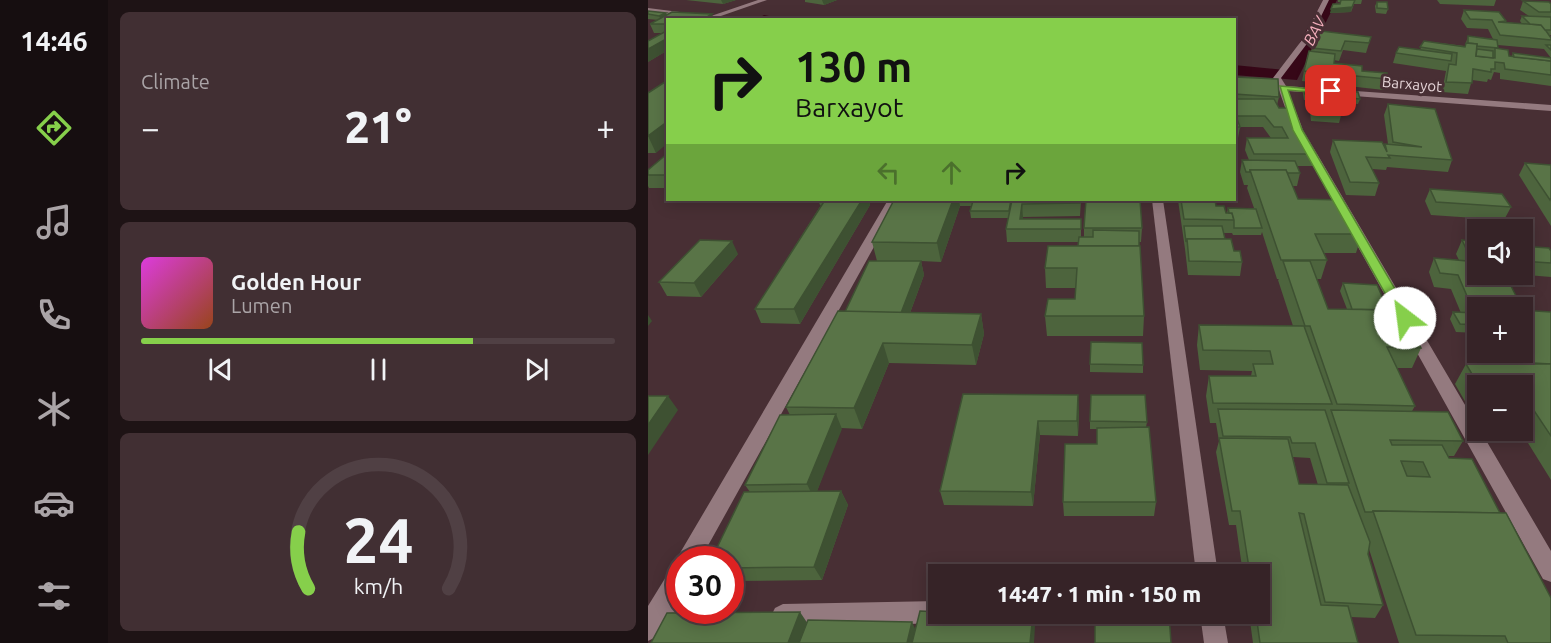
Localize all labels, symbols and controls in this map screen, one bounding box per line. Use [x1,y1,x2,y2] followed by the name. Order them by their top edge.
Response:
[1299,12,1330,48] water label: BAV
[20,26,88,56] text: 14:46
[696,42,774,120] icon: right
[795,43,912,90] text: 130 m
[1305,65,1356,116] pin
[141,70,210,93] text: Climate
[1381,73,1443,95] street label: Barxayot
[1314,74,1347,107] icon: arrive
[795,92,903,122] text: Barxayot
[344,101,412,152] text: 21°
[33,107,75,149] icon: directions
[141,109,160,146] text: −
[596,109,615,146] text: +
[872,156,905,189] icon: left
[935,156,968,189] icon: ahead
[998,156,1031,189] icon: right
[33,201,75,243] icon: music
[1467,219,1533,441] map controls
[1467,219,1533,285] button: sound
[231,269,361,294] text: Golden Hour
[1373,286,1437,350] position arrow
[33,294,75,336] icon: phone
[231,294,292,317] text: Lumen
[1467,297,1533,363] button: +
[204,353,237,386] icon: previous
[362,353,395,386] icon: pause
[520,353,553,386] icon: next
[1467,375,1533,441] button: −
[33,388,75,430] icon: climate
[33,482,75,524] icon: car
[343,505,413,575] text: 24
[666,546,744,624] speed limit sign: 30
[353,574,403,598] text: km/h
[33,575,75,617] icon: filters
[997,581,1201,606] text: 14:47 · 1 min · 150 m

